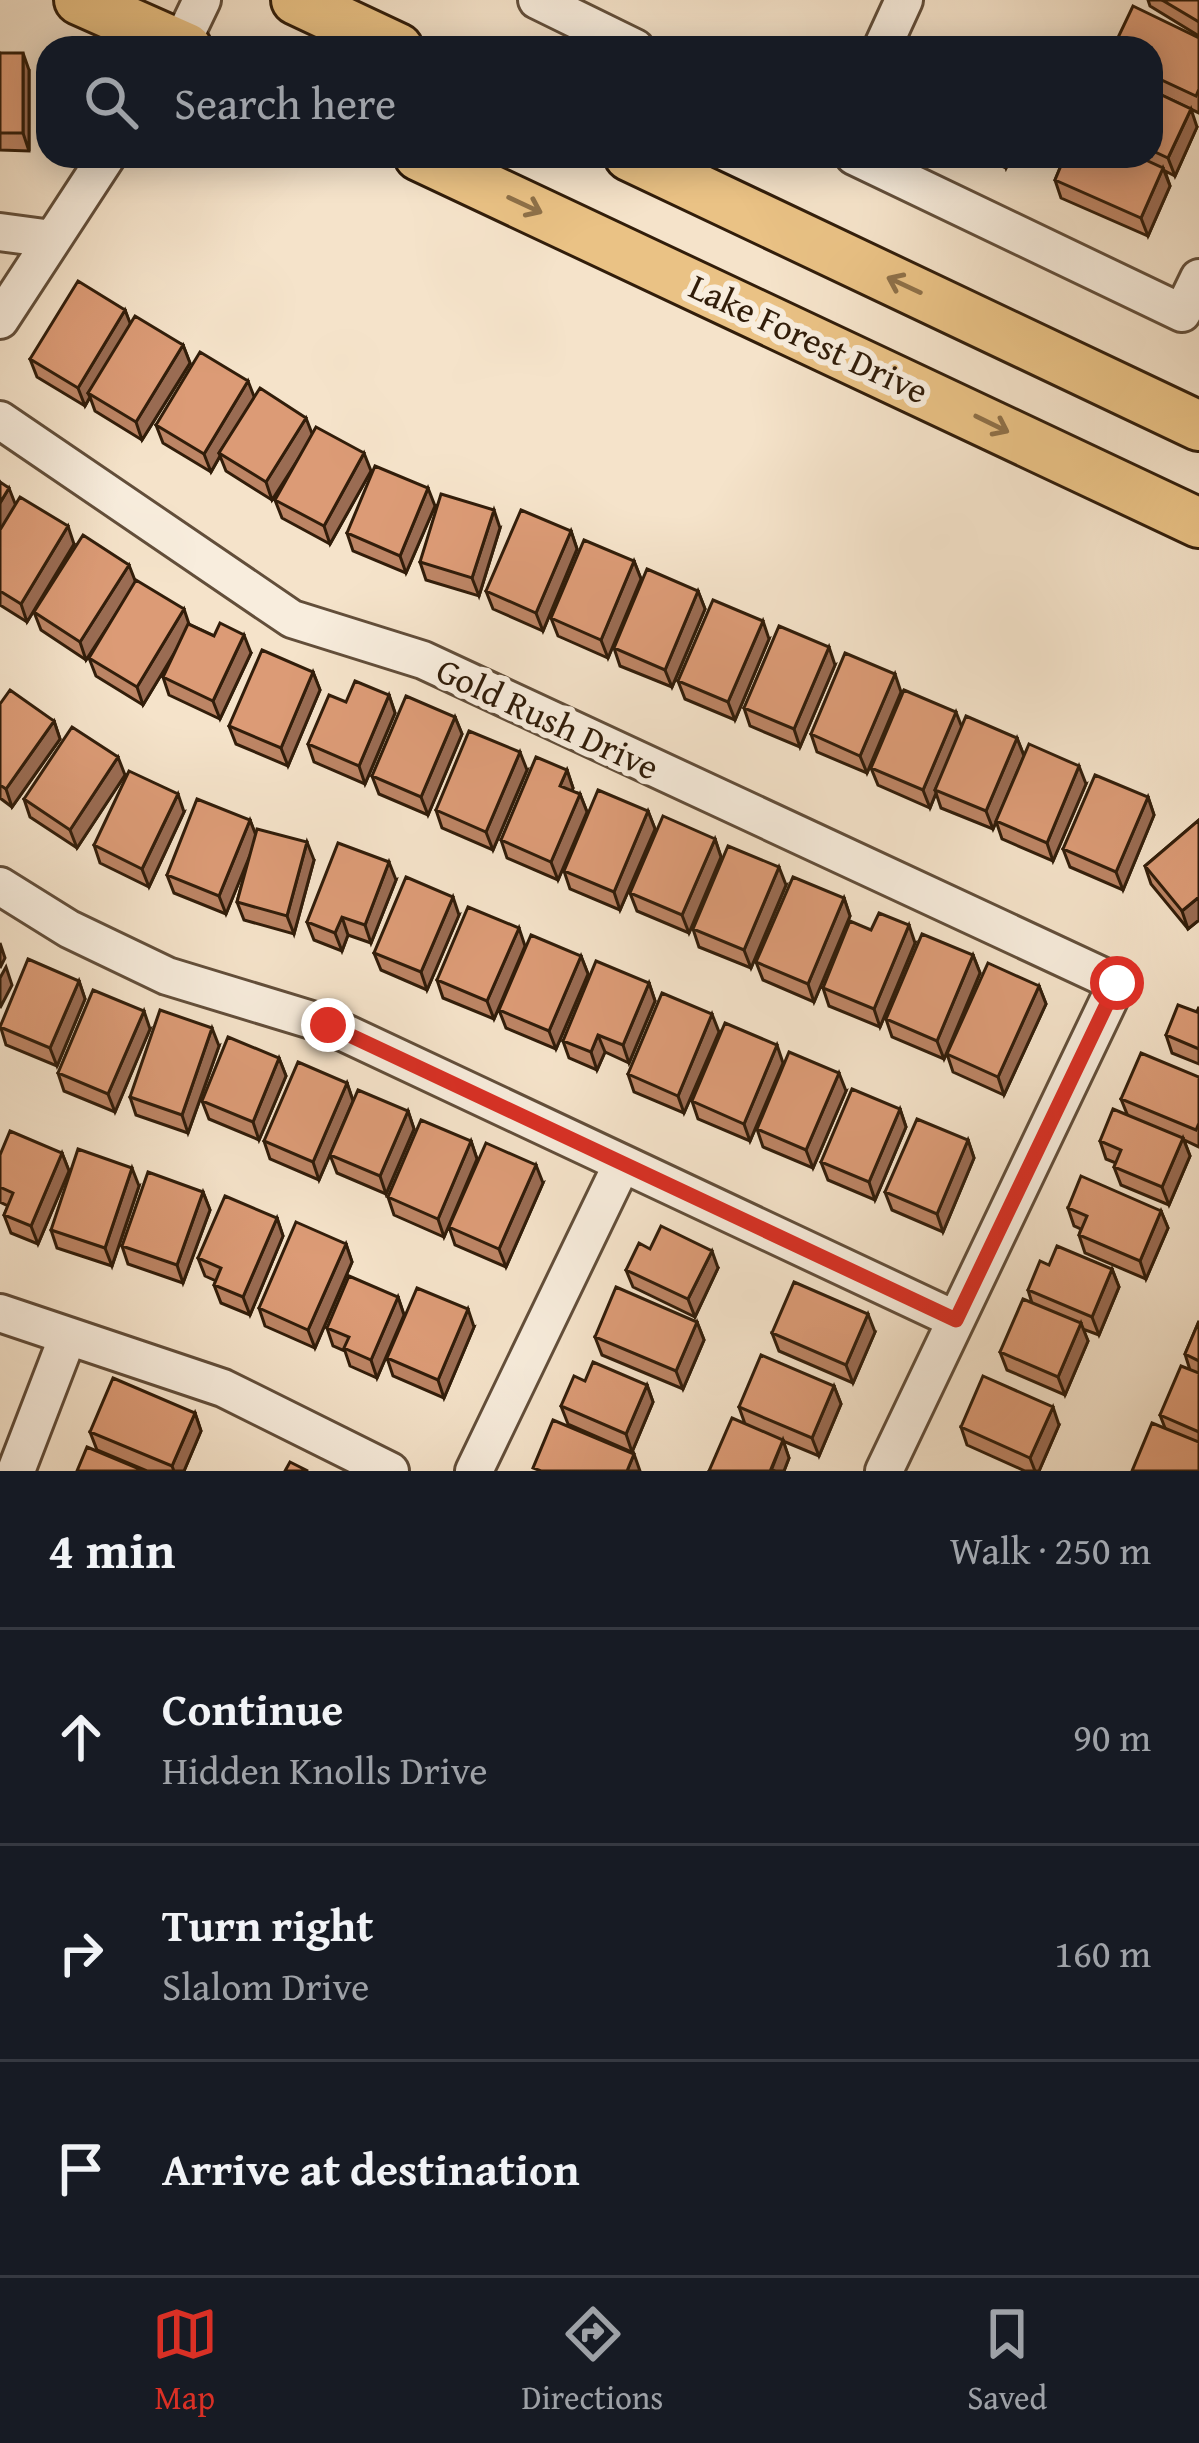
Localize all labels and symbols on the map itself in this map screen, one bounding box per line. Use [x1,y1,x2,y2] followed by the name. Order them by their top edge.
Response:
[506,196,542,218] one-way arrow
[681,259,937,416] street label: Lake Forest Drive
[887,273,923,295] one-way arrow
[973,414,1009,436] one-way arrow
[428,643,668,792] street label: Gold Rush Drive
[1090,956,1144,1010] route start
[301,998,355,1052] route end

